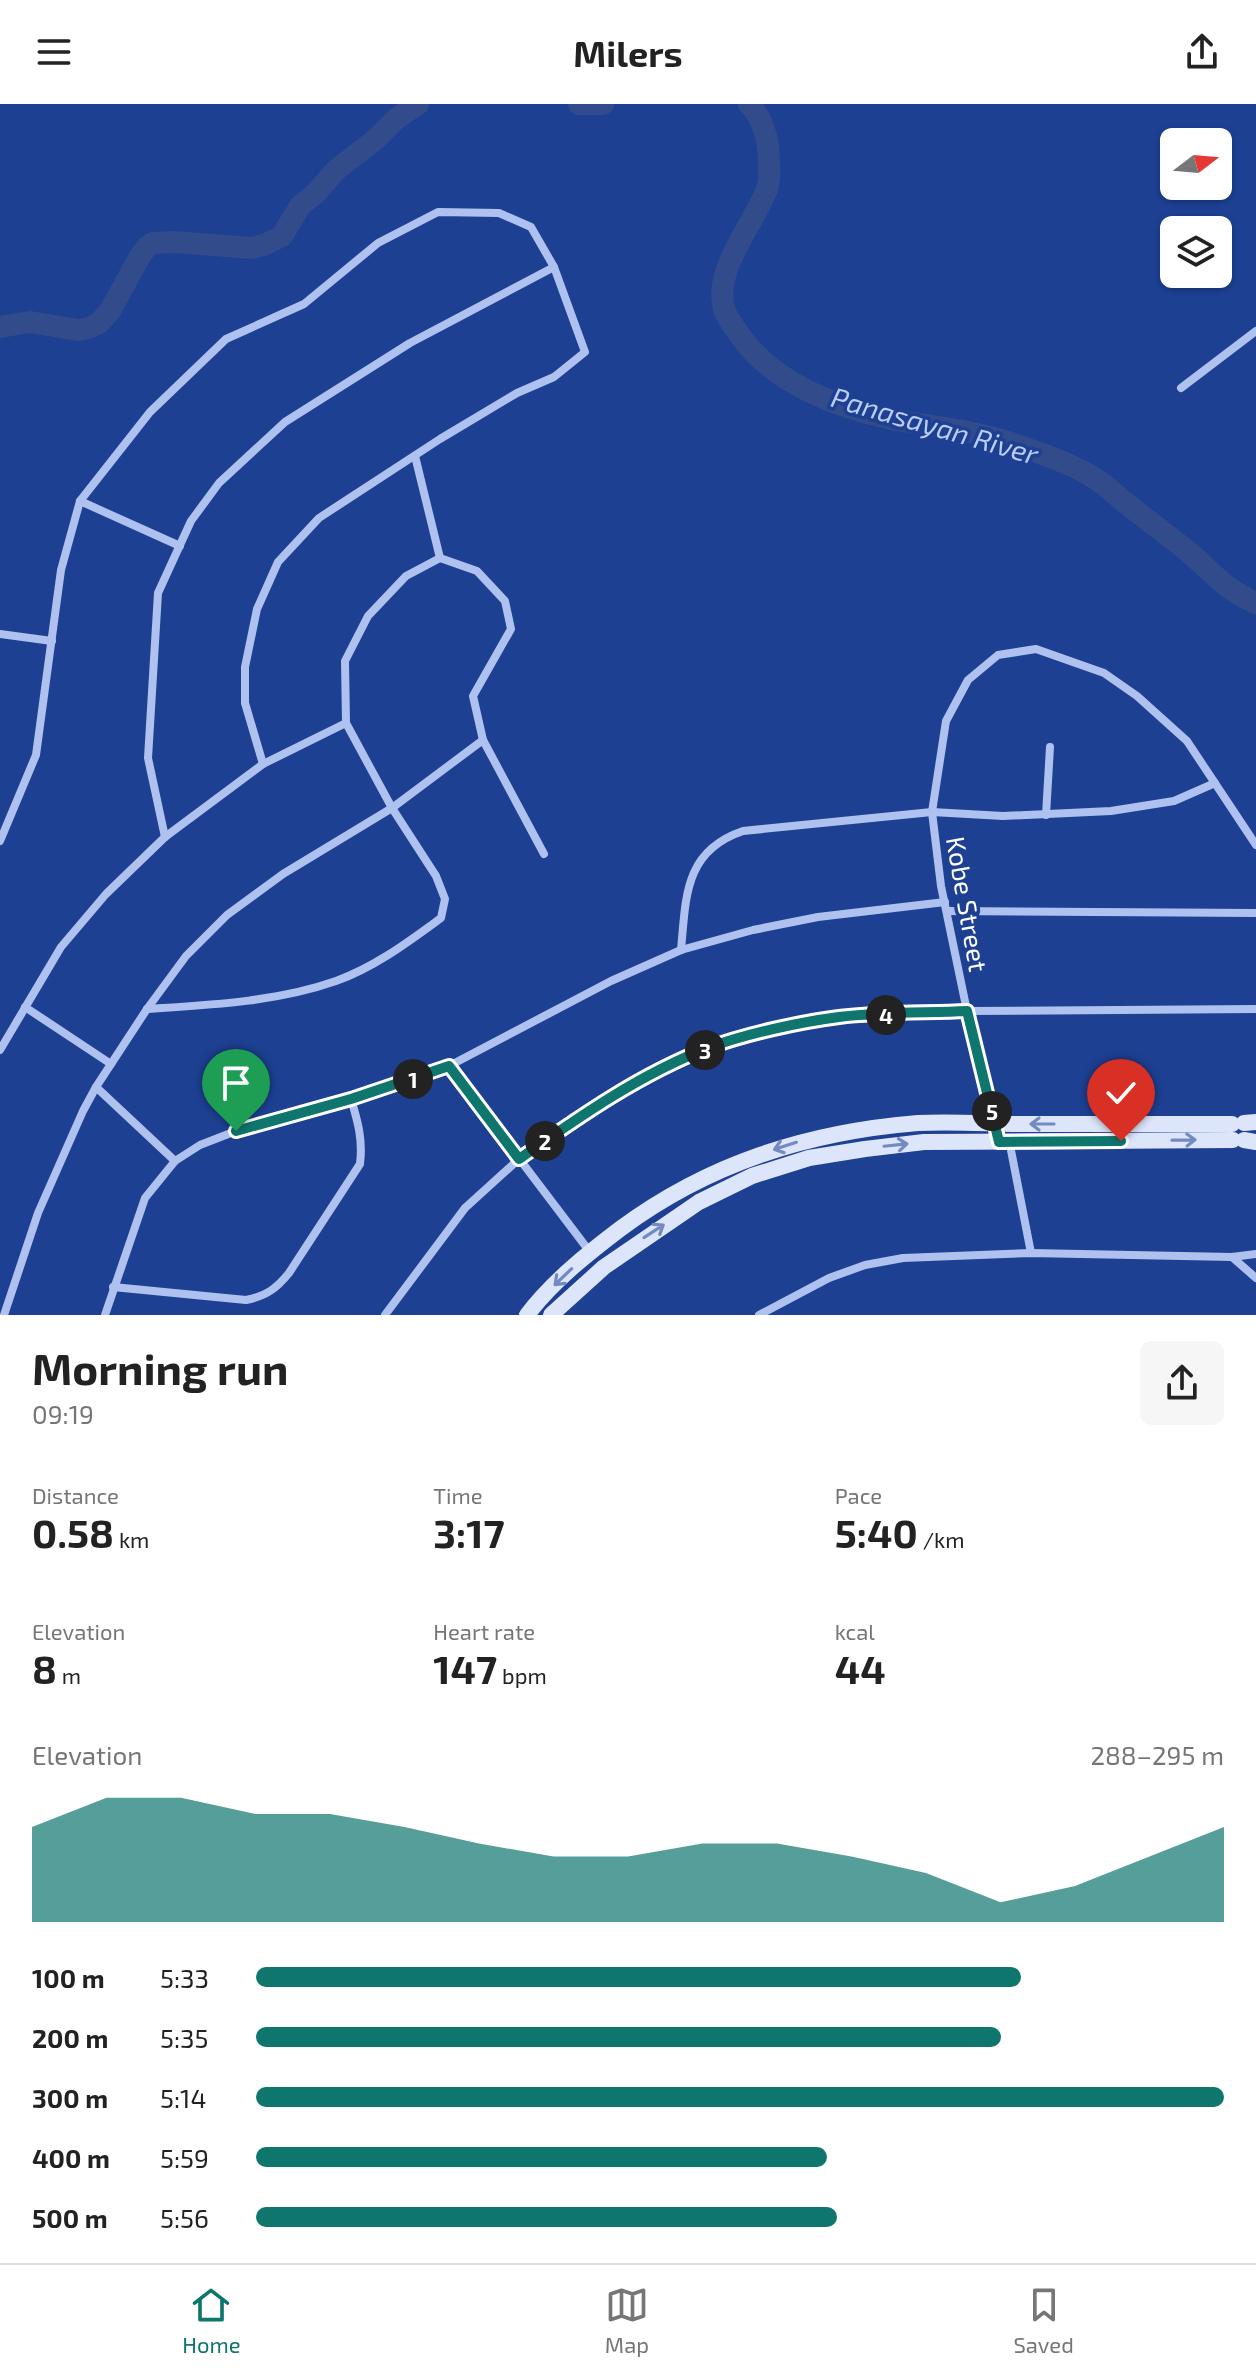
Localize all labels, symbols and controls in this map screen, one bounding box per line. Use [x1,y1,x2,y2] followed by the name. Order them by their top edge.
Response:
[32,30,76,74] icon: menu
[1180,30,1224,74] icon: share
[573,31,683,74] text: Milers
[1160,128,1232,200] north arrow
[1160,128,1232,288] map controls
[1160,216,1232,288] button: layers
[828,379,1043,471] water label: Panasayan River
[941,834,995,974] street label: Kobe Street
[866,995,906,1035] pin: 4
[879,1002,893,1028] text: 4
[685,1030,725,1070] pin: 3
[699,1037,711,1063] text: 3
[202,1049,270,1131] pin
[393,1059,433,1099] pin: 1
[1087,1059,1155,1141] pin
[214,1061,258,1105] icon: arrive
[408,1066,418,1092] text: 1
[1099,1071,1143,1115] icon: check
[972,1091,1012,1131] pin: 5
[986,1098,998,1124] text: 5
[1029,1116,1056,1132] one-way arrow
[525,1121,565,1161] pin: 2
[539,1128,551,1154] text: 2
[1170,1132,1197,1148] one-way arrow
[882,1138,909,1153] one-way arrow
[772,1140,797,1155] one-way arrow
[643,1222,665,1239] one-way arrow
[553,1268,573,1287] one-way arrow
[32,1341,288,1394] text: Morning run
[1140,1341,1224,1425] button: share
[32,1398,94,1429] text: 09:19
[32,1482,119,1508] text: Distance
[433,1482,483,1508] text: Time
[835,1482,882,1508] text: Pace
[32,1508,114,1556] text: 0.58
[433,1508,505,1556] text: 3:17
[835,1508,918,1556] text: 5:40
[114,1526,149,1552] text: km
[918,1526,965,1552] text: /km
[32,1618,125,1644] text: Elevation
[433,1618,535,1644] text: Heart rate
[835,1618,875,1644] text: kcal
[32,1644,57,1692] text: 8
[433,1644,497,1692] text: 147
[835,1644,886,1692] text: 44
[57,1662,81,1688] text: m
[497,1662,547,1688] text: bpm
[32,1739,142,1770] text: Elevation
[1090,1739,1224,1770] text: 288–295 m
[32,1962,105,1993] text: 100 m
[160,1962,209,1993] text: 5:33
[32,2022,108,2053] text: 200 m
[160,2022,208,2053] text: 5:35
[32,2082,108,2113] text: 300 m
[160,2082,206,2113] text: 5:14
[32,2142,110,2173] text: 400 m
[160,2142,209,2173] text: 5:59
[32,2202,108,2233] text: 500 m
[160,2202,209,2233] text: 5:56
[182,2283,240,2357] tab: Home
[605,2283,649,2357] tab: Map
[1013,2283,1074,2357] tab: Saved

